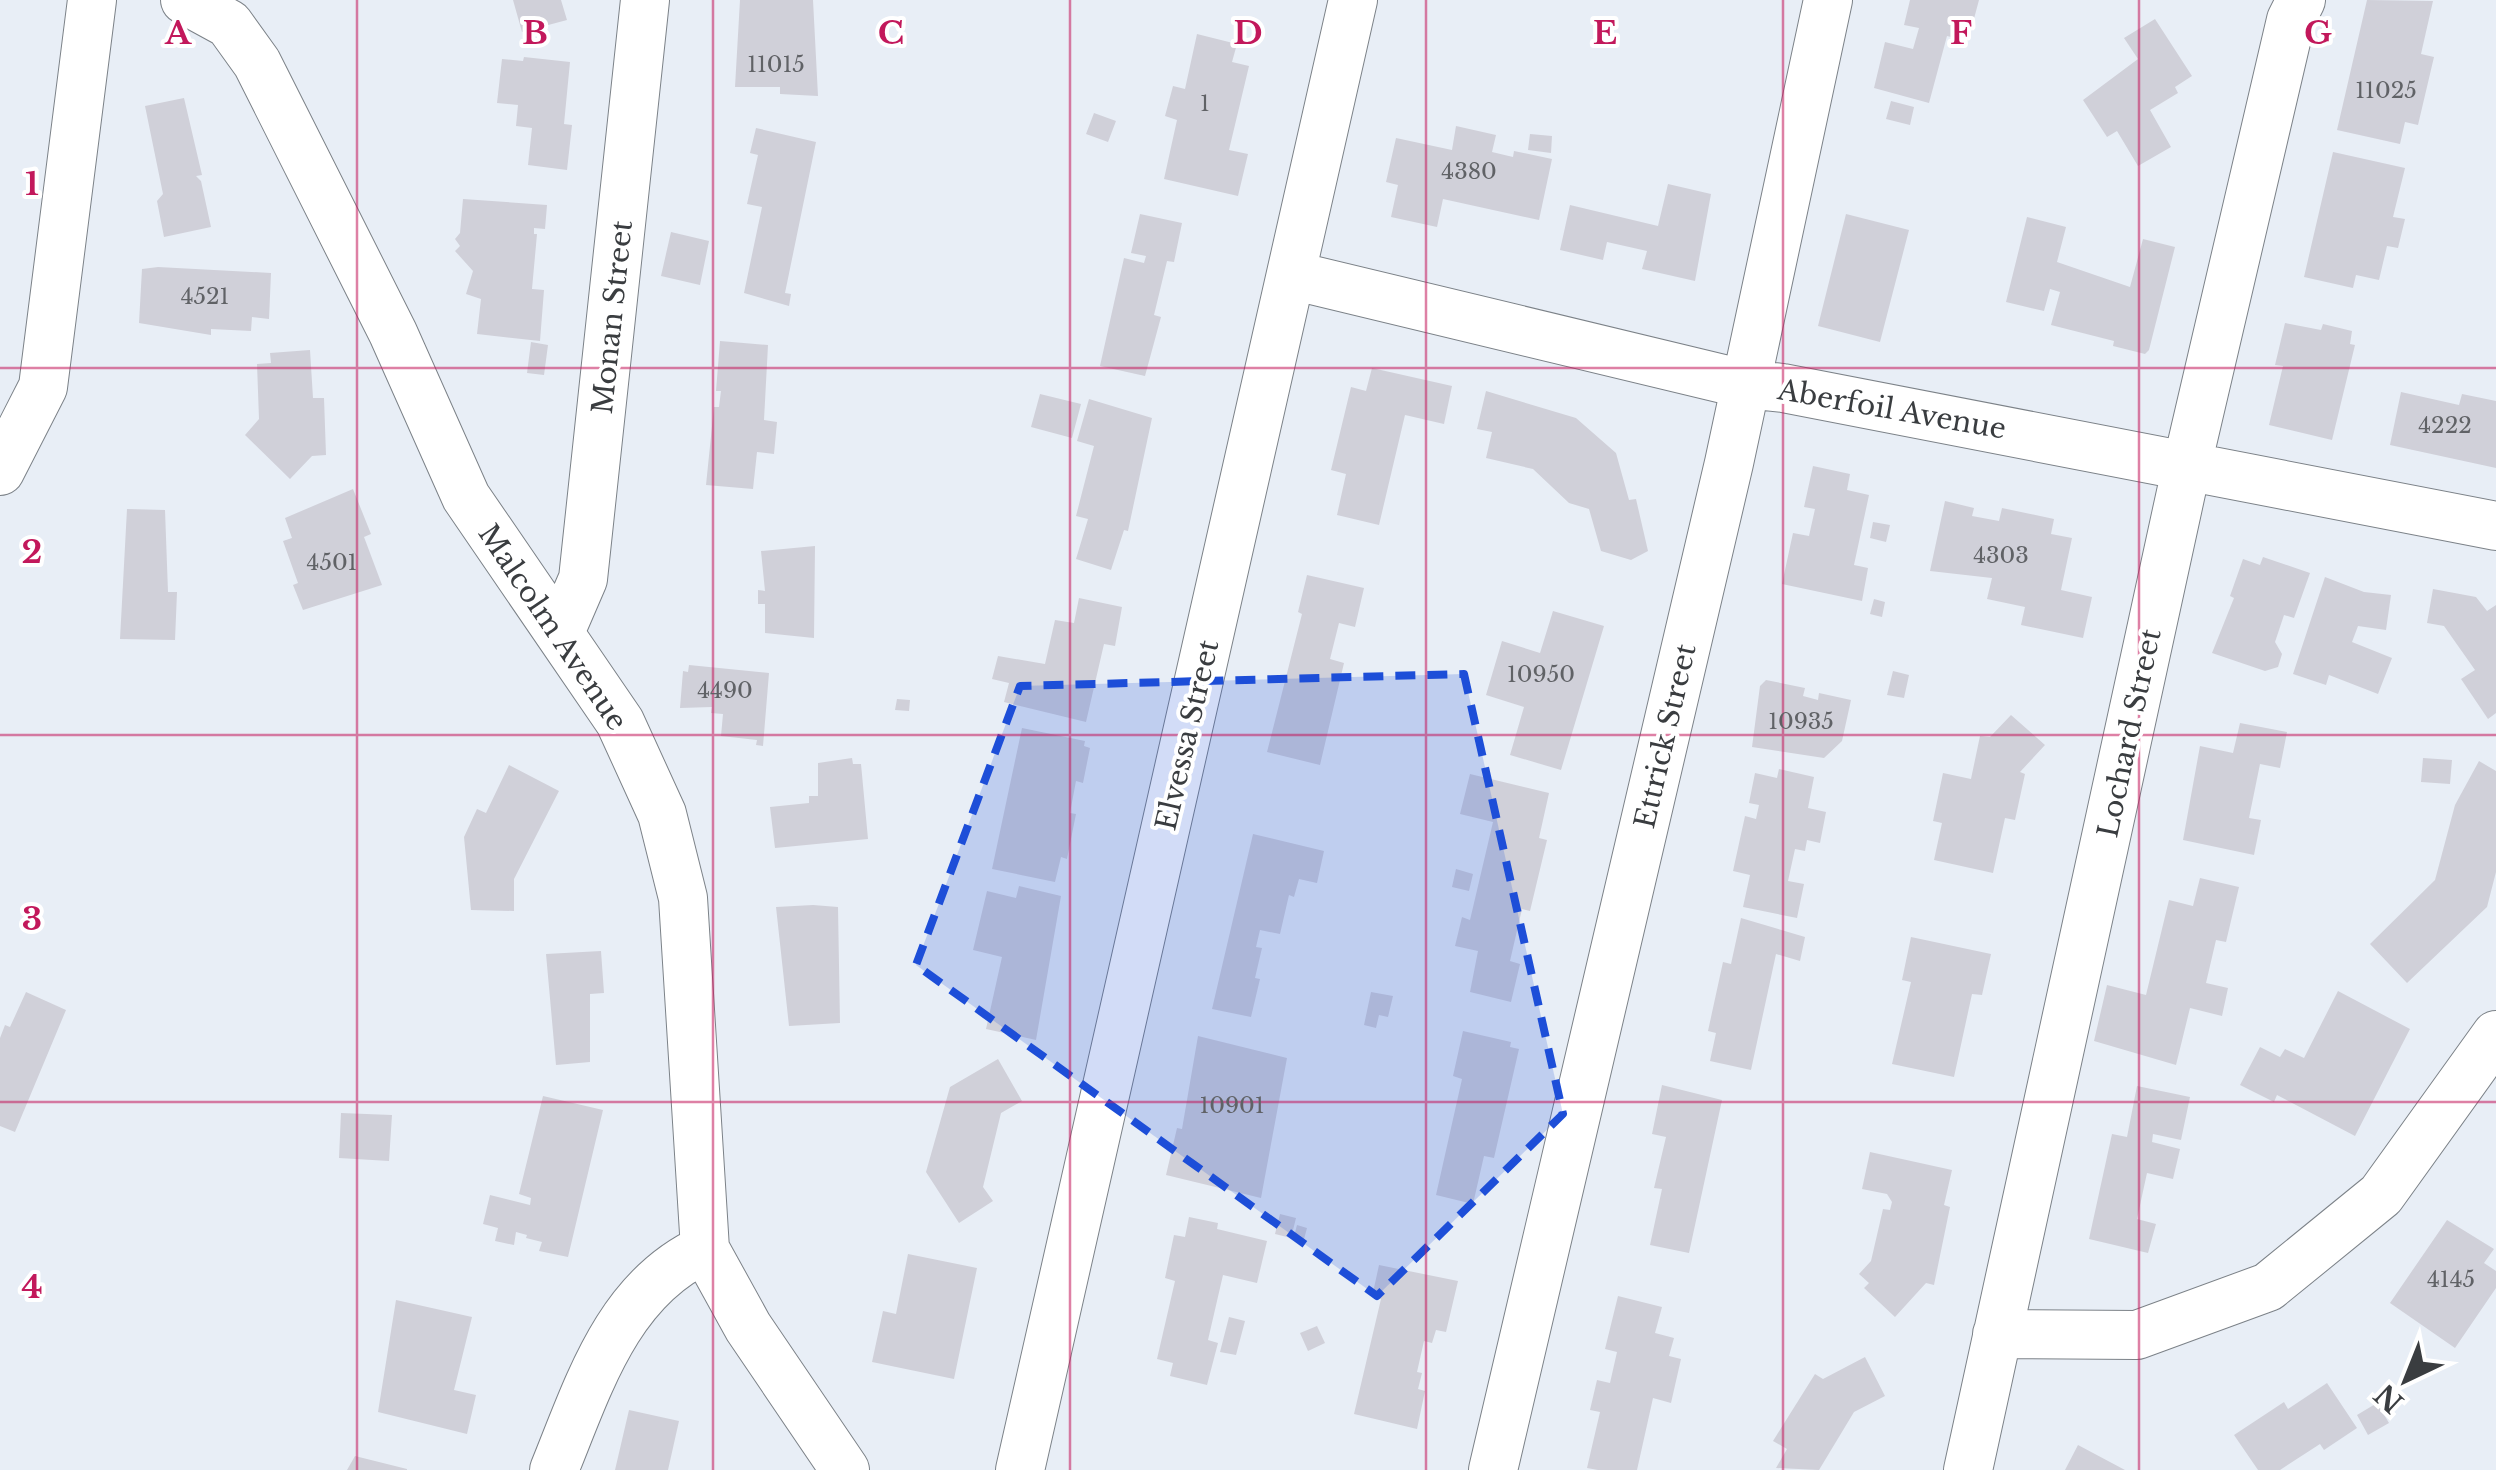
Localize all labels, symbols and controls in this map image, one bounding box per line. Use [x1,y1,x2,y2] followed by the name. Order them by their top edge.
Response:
[164,13,192,53] text: A
[522,13,548,53] text: B
[878,13,904,53] text: C
[1233,13,1263,53] text: D
[1593,13,1617,53] text: E
[1950,13,1972,53] text: F
[2304,13,2332,53] text: G
[747,51,805,78] house number: 11015
[2355,77,2417,104] house number: 11025
[1200,90,1210,117] house number: 1
[1441,158,1497,185] house number: 4380
[25,164,39,204] text: 1
[585,218,640,416] street label: Monan Street
[181,283,229,310] house number: 4521
[1774,372,2009,447] street label: Aberfoil Avenue
[2418,412,2472,439] house number: 4222
[471,518,635,737] street label: Malcolm Avenue
[22,532,42,572] text: 2
[1973,542,2029,569] house number: 4303
[307,549,357,576] house number: 4501
[2090,625,2169,841] street label: Lochard Street
[1149,636,1227,834] street label: Elvessa Street
[1627,640,1704,832] street label: Ettrick Street
[1507,661,1575,688] house number: 10950
[697,677,753,704] house number: 4490
[1768,708,1834,735] house number: 10935
[22,899,42,939] text: 3
[1199,1092,1265,1119] house number: 10901
[2427,1266,2475,1293] house number: 4145
[21,1267,43,1307] text: 4
[2356,1330,2456,1430] north arrow
[2368,1376,2411,1420] text: N

